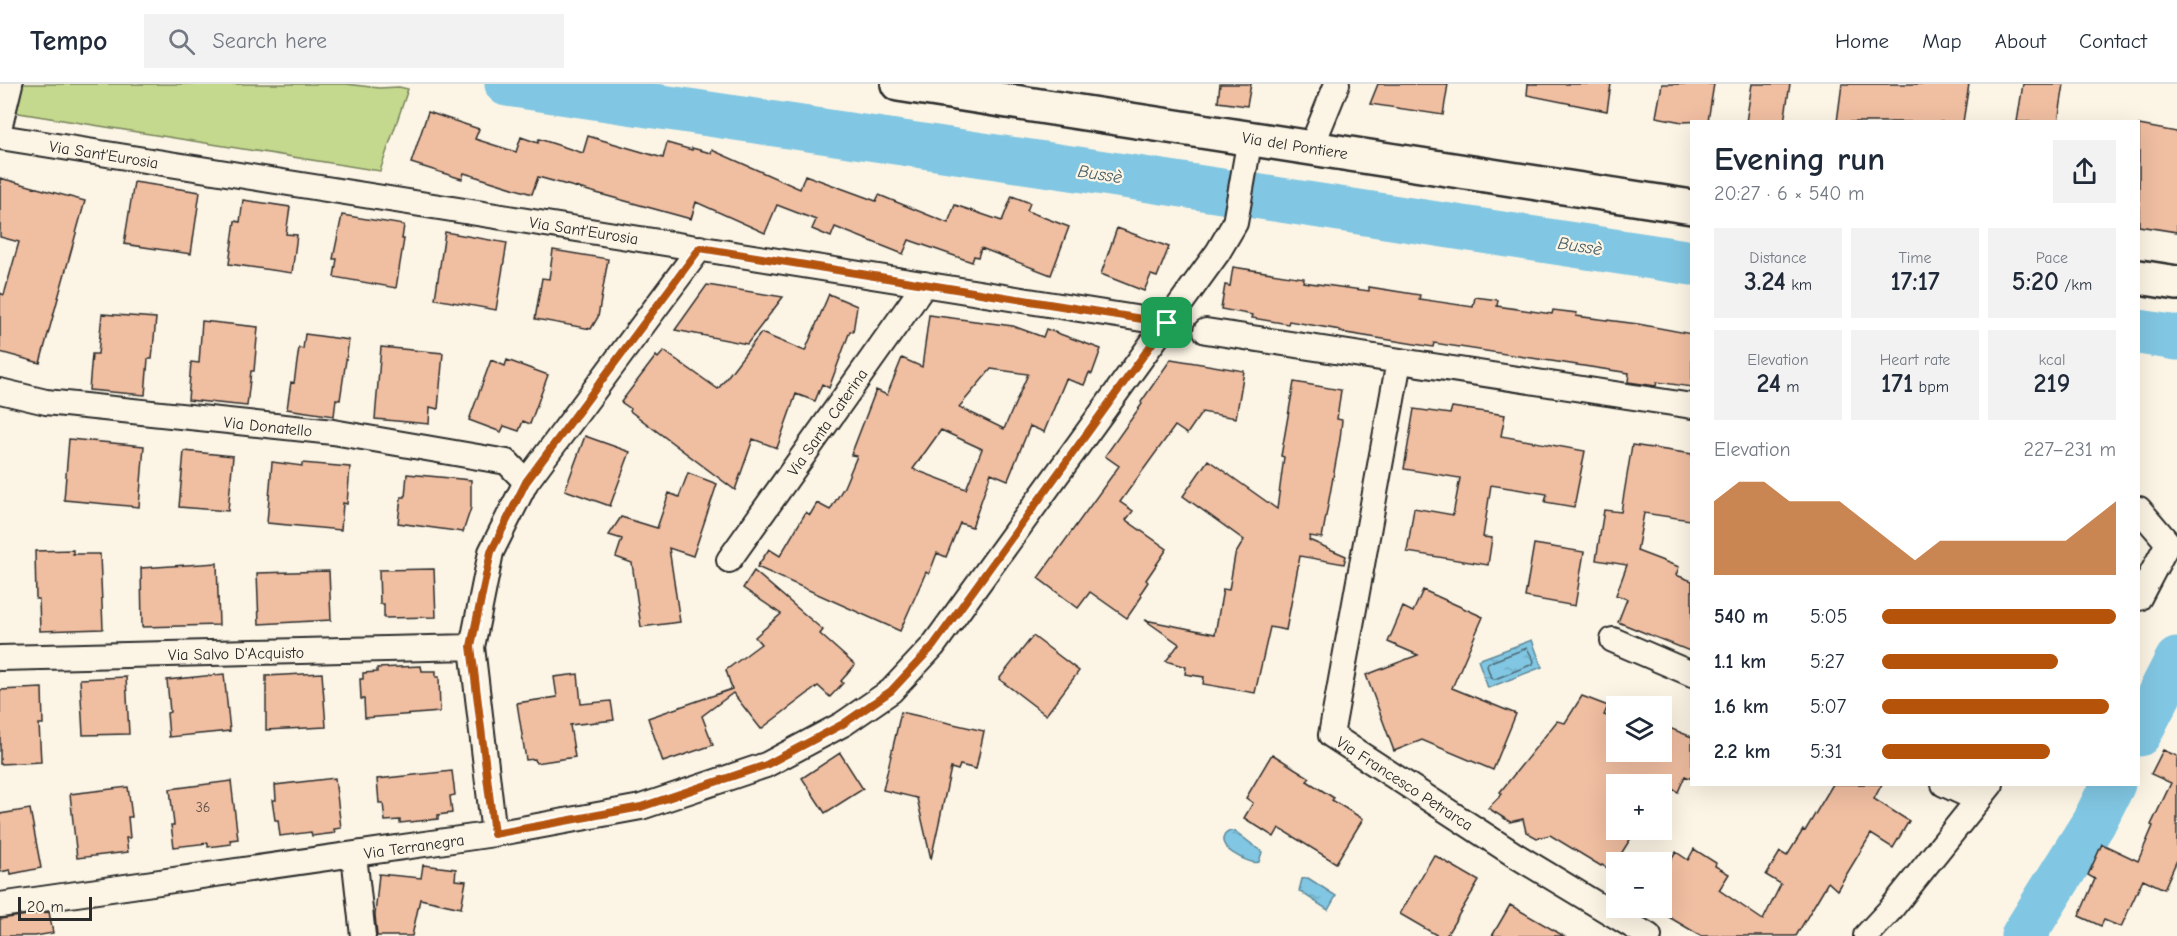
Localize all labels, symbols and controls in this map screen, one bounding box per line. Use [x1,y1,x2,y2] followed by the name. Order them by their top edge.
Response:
[144,14,564,68] search box
[30,25,108,57] text: Tempo
[165,25,198,58] icon: search
[213,28,327,54] text: Search here
[1835,29,1889,53] text: Home
[1922,29,1962,53] text: Map
[1995,29,2046,53] text: About
[2079,29,2147,53] text: Contact
[1241,129,1349,163] street label: Via del Pontiere
[48,137,160,173] street label: Via Sant'Eurosia
[1714,140,1885,178] text: Evening run
[2053,140,2116,203] button: share
[1076,161,1124,188] water label: Bussè
[1714,182,1865,205] text: 20:27 · 6 × 540 m
[528,213,640,249] street label: Via Sant'Eurosia
[1556,233,1604,260] water label: Bussè
[1749,249,1807,267] text: Distance
[1898,249,1932,267] text: Time
[2036,249,2068,267] text: Pace
[1744,267,1786,297] text: 3.24
[1890,267,1940,297] text: 17:17
[2012,267,2059,297] text: 5:20
[1786,276,1812,294] text: km
[2059,276,2092,294] text: /km
[1141,297,1192,348] pin
[1150,306,1183,339] icon: arrive
[1747,351,1809,369] text: Elevation
[1880,351,1950,369] text: Heart rate
[2039,351,2065,369] text: kcal
[784,365,872,480] street label: Via Santa Caterina
[1757,369,1781,399] text: 24
[1881,369,1913,399] text: 171
[2034,369,2070,399] text: 219
[1781,378,1799,396] text: m
[1913,378,1949,396] text: bpm
[223,413,313,441] street label: Via Donatello
[1714,438,1791,461] text: Elevation
[2024,438,2116,461] text: 227–231 m
[1714,605,1768,628] text: 540 m
[1810,605,1847,628] text: 5:05
[168,644,304,664] street label: Via Salvo D'Acquisto
[1714,650,1766,673] text: 1.1 km
[1810,650,1844,673] text: 5:27
[1714,695,1769,718] text: 1.6 km
[1810,695,1846,718] text: 5:07
[1606,696,1672,918] map controls
[1606,696,1672,762] button: layers
[1333,733,1476,835] street label: Via Francesco Petrarca
[1714,740,1770,763] text: 2.2 km
[1810,740,1843,763] text: 5:31
[1606,774,1672,840] button: +
[196,799,210,816] house number: 36
[363,831,466,863] street label: Via Terranegra
[1606,852,1672,918] button: −
[18,894,92,922] scale bar
[27,898,64,916] text: 20 m

